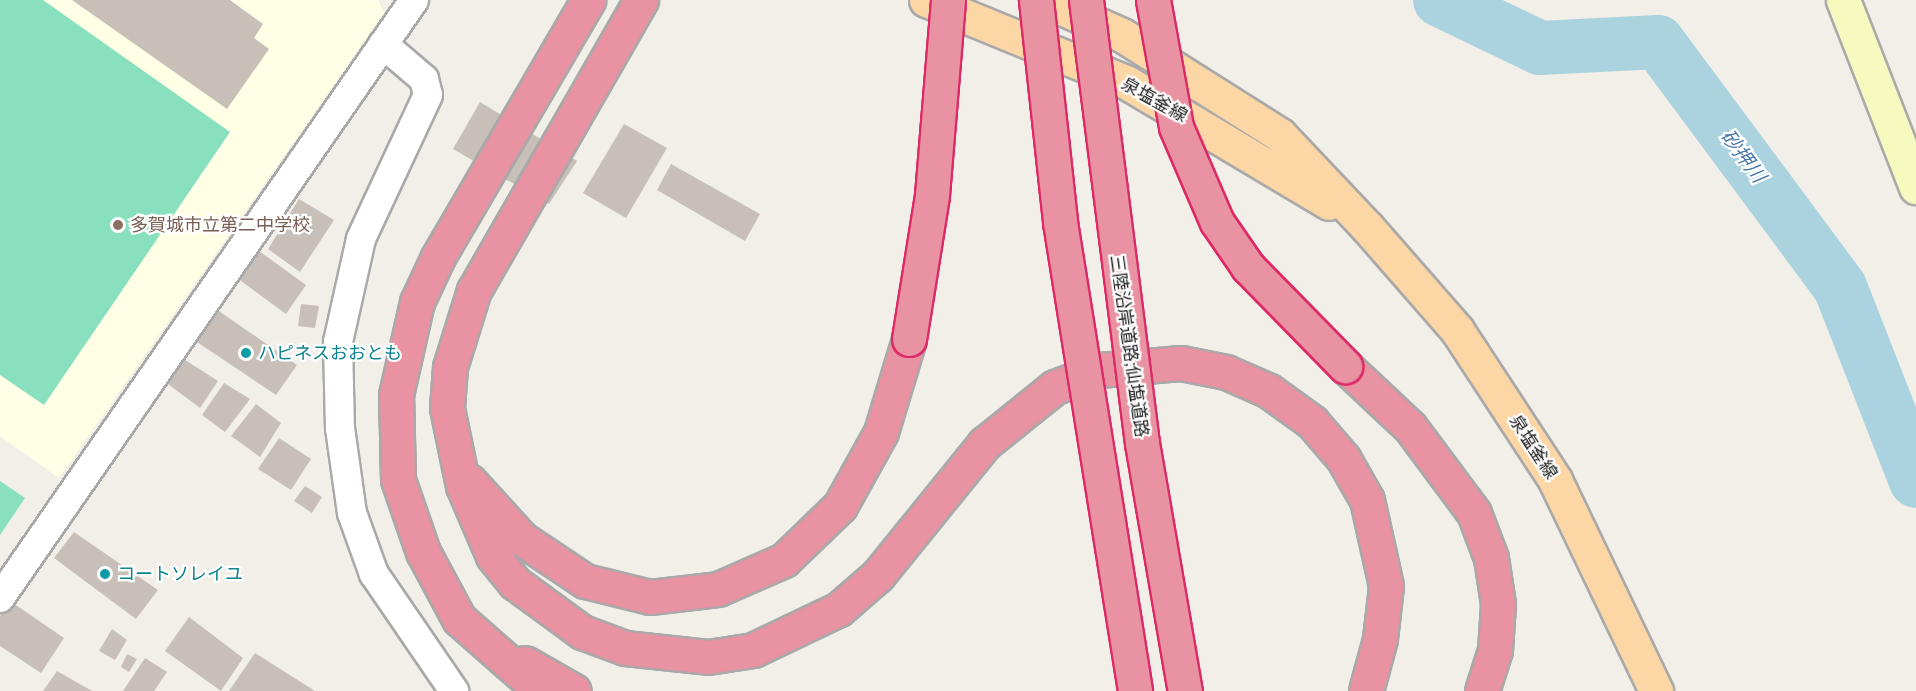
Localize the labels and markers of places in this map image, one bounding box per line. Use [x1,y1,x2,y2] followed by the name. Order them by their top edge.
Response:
[130,214,310,236] place label: 多賀城市立第二中学校
[111,218,125,232] marker: 多賀城市立第二中学校
[258,342,402,364] place label: ハピネスおおとも
[239,346,253,360] marker: ハピネスおおとも
[117,563,243,585] place label: コートソレイユ
[98,567,112,581] marker: コートソレイユ

